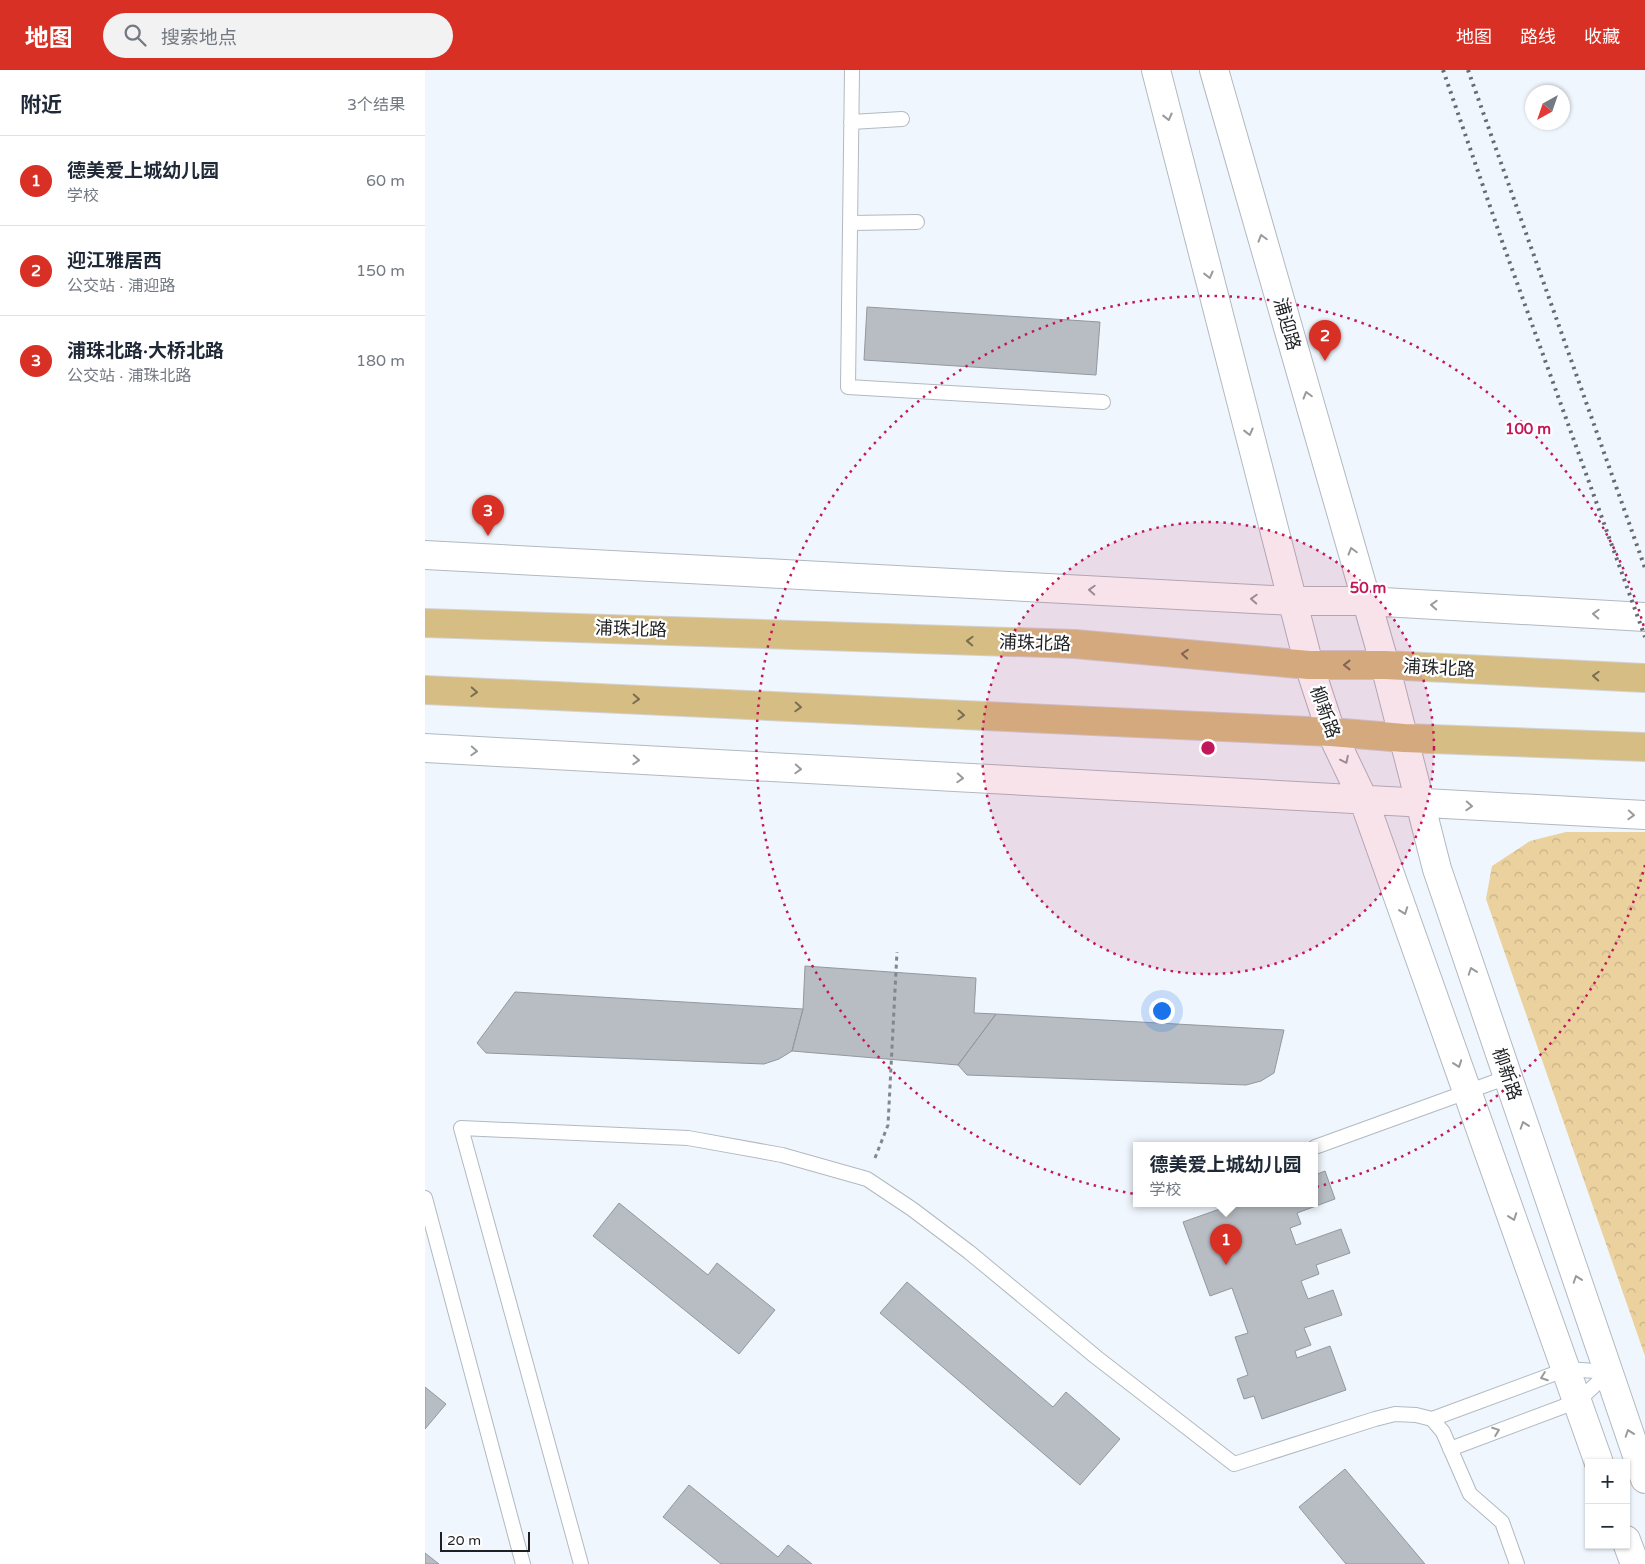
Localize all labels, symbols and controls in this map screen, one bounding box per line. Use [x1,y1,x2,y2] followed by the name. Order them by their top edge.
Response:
[103,13,453,58] search box
[121,21,149,49] icon: search
[25,24,73,53] text: 地图
[1456,26,1492,48] text: 地图
[1520,26,1556,48] text: 路线
[1584,26,1620,48] text: 收藏
[161,27,237,49] text: 搜索地点
[1525,85,1570,130] north arrow
[20,93,62,118] text: 附近
[347,95,405,115] text: 3个结果
[1162,113,1173,122] one-way arrow
[67,160,219,182] text: 德美爱上城幼儿园
[31,171,41,191] text: 1
[366,171,405,191] text: 60 m
[67,186,99,206] text: 学校
[1258,235,1268,243] one-way arrow
[67,250,162,272] text: 迎江雅居西
[31,261,41,281] text: 2
[356,261,405,281] text: 150 m
[1203,270,1213,278] one-way arrow
[67,276,175,296] text: 公交站 · 浦迎路
[1269,295,1305,353] street label: 浦迎路
[1309,320,1341,361] pin: 2
[67,340,224,362] text: 浦珠北路·大桥北路
[31,351,41,371] text: 3
[356,351,405,371] text: 180 m
[67,366,191,386] text: 公交站 · 浦珠北路
[1302,390,1313,399] one-way arrow
[1505,420,1551,438] text: 100 m
[1243,428,1254,437] one-way arrow
[472,495,504,536] pin: 3
[1347,547,1357,556] one-way arrow
[1350,579,1386,597] text: 50 m
[1088,584,1096,595] one-way arrow
[1250,594,1258,605] one-way arrow
[1430,599,1438,610] one-way arrow
[1592,608,1600,619] one-way arrow
[595,617,667,641] street label: 浦珠北路
[999,631,1071,655] street label: 浦珠北路
[966,635,974,646] one-way arrow
[1180,649,1188,660] one-way arrow
[1402,655,1476,681] street label: 浦珠北路
[1342,660,1350,670] one-way arrow
[1592,671,1600,681] one-way arrow
[1305,683,1345,741] street label: 柳新路
[470,686,478,697] one-way arrow
[632,694,640,705] one-way arrow
[795,702,803,712] one-way arrow
[957,709,965,720] one-way arrow
[1199,739,1217,757] centre of rings
[470,746,478,757] one-way arrow
[632,755,640,766] one-way arrow
[1338,755,1349,764] one-way arrow
[794,764,802,775] one-way arrow
[957,773,965,784] one-way arrow
[1465,801,1473,812] one-way arrow
[1627,809,1635,820] one-way arrow
[1398,906,1408,915] one-way arrow
[1467,968,1477,976] one-way arrow
[1149,998,1175,1024] your location
[1488,1045,1526,1103] street label: 柳新路
[1452,1059,1462,1068] one-way arrow
[1520,1122,1530,1130] one-way arrow
[1133,1142,1318,1207] popup
[1149,1154,1302,1176] text: 德美爱上城幼儿园
[1149,1180,1182,1200] text: 学校
[1507,1212,1517,1221] one-way arrow
[1210,1224,1242,1265] pin: 1
[1573,1275,1583,1284] one-way arrow
[1540,1371,1549,1381] one-way arrow
[1491,1427,1500,1438] one-way arrow
[1625,1429,1635,1438] one-way arrow
[1585,1459,1630,1549] map controls
[1585,1459,1630,1504] button: +
[1585,1504,1630,1549] button: −
[440,1529,530,1552] scale bar
[447,1532,481,1549] text: 20 m

